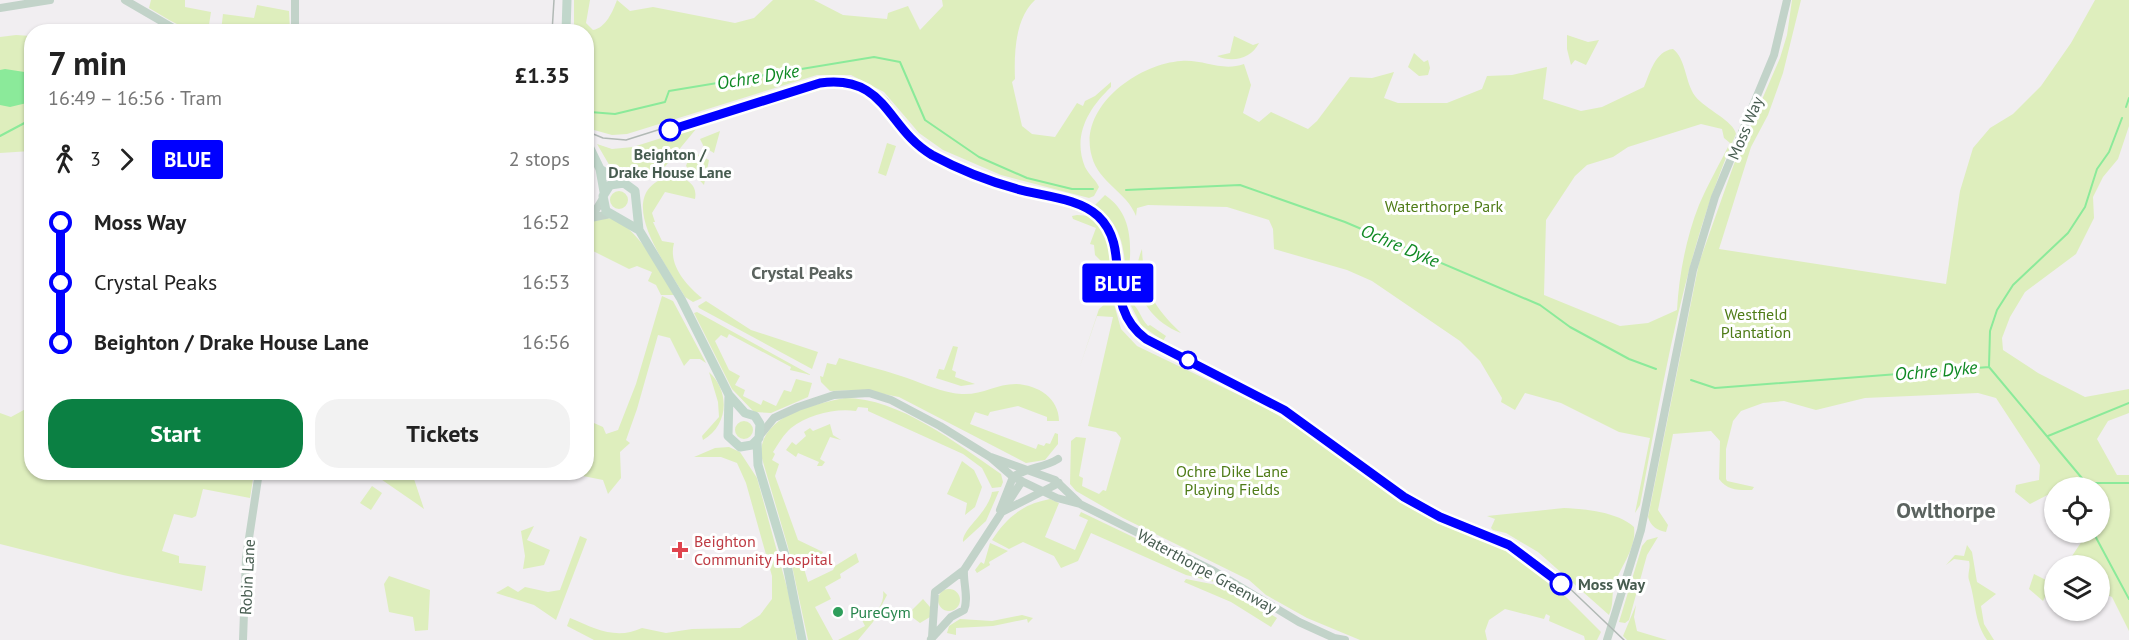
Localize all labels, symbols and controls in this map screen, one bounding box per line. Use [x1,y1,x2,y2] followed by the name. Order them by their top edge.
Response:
[48,41,127,84] text: 7 min
[715,59,801,94] water label: Ochre Dyke
[515,61,570,89] text: £1.35
[48,85,222,111] text: 16:49 – 16:56 · Tram
[1723,93,1767,163] street label: Moss Way
[659,119,681,141] marker: Beighton / Drake House Lane
[48,143,81,176] icon: walk
[110,143,143,176] icon: forward
[608,144,732,182] place label: Beighton / Drake House Lane
[90,146,101,172] text: 3
[164,146,211,173] text: BLUE
[509,146,570,172] text: 2 stops
[1385,196,1504,216] park label: Waterthorpe Park
[94,208,186,236] text: Moss Way
[522,209,570,235] text: 16:52
[1358,219,1443,273] water label: Ochre Dyke
[751,261,853,284] district label: Crystal Peaks
[1076,264,1160,302] line badge: BLUE
[94,268,217,296] text: Crystal Peaks
[522,269,570,295] text: 16:53
[1094,270,1142,297] text: BLUE
[1721,304,1791,342] park label: Westfield Plantation
[94,328,369,356] text: Beighton / Drake House Lane
[522,329,570,355] text: 16:56
[1179,351,1197,369] unlabelled marker
[1894,355,1979,386] water label: Ochre Dyke
[48,399,303,468] button: Start
[315,399,570,468] button: Tickets
[1176,461,1288,499] park label: Ochre Dike Lane Playing Fields
[2044,477,2110,621] map controls
[2044,477,2110,543] button: locate
[1896,496,1996,524] district label: Owlthorpe
[1134,524,1281,618] street label: Waterthorpe Greenway
[694,531,833,569] place label: Beighton Community Hospital
[235,538,259,616] street label: Robin Lane
[671,541,689,559] marker: Beighton Community Hospital
[2044,555,2110,621] button: layers
[1550,573,1572,595] marker: Moss Way
[1578,574,1646,594] place label: Moss Way
[850,602,911,622] place label: PureGym
[831,605,845,619] marker: PureGym

